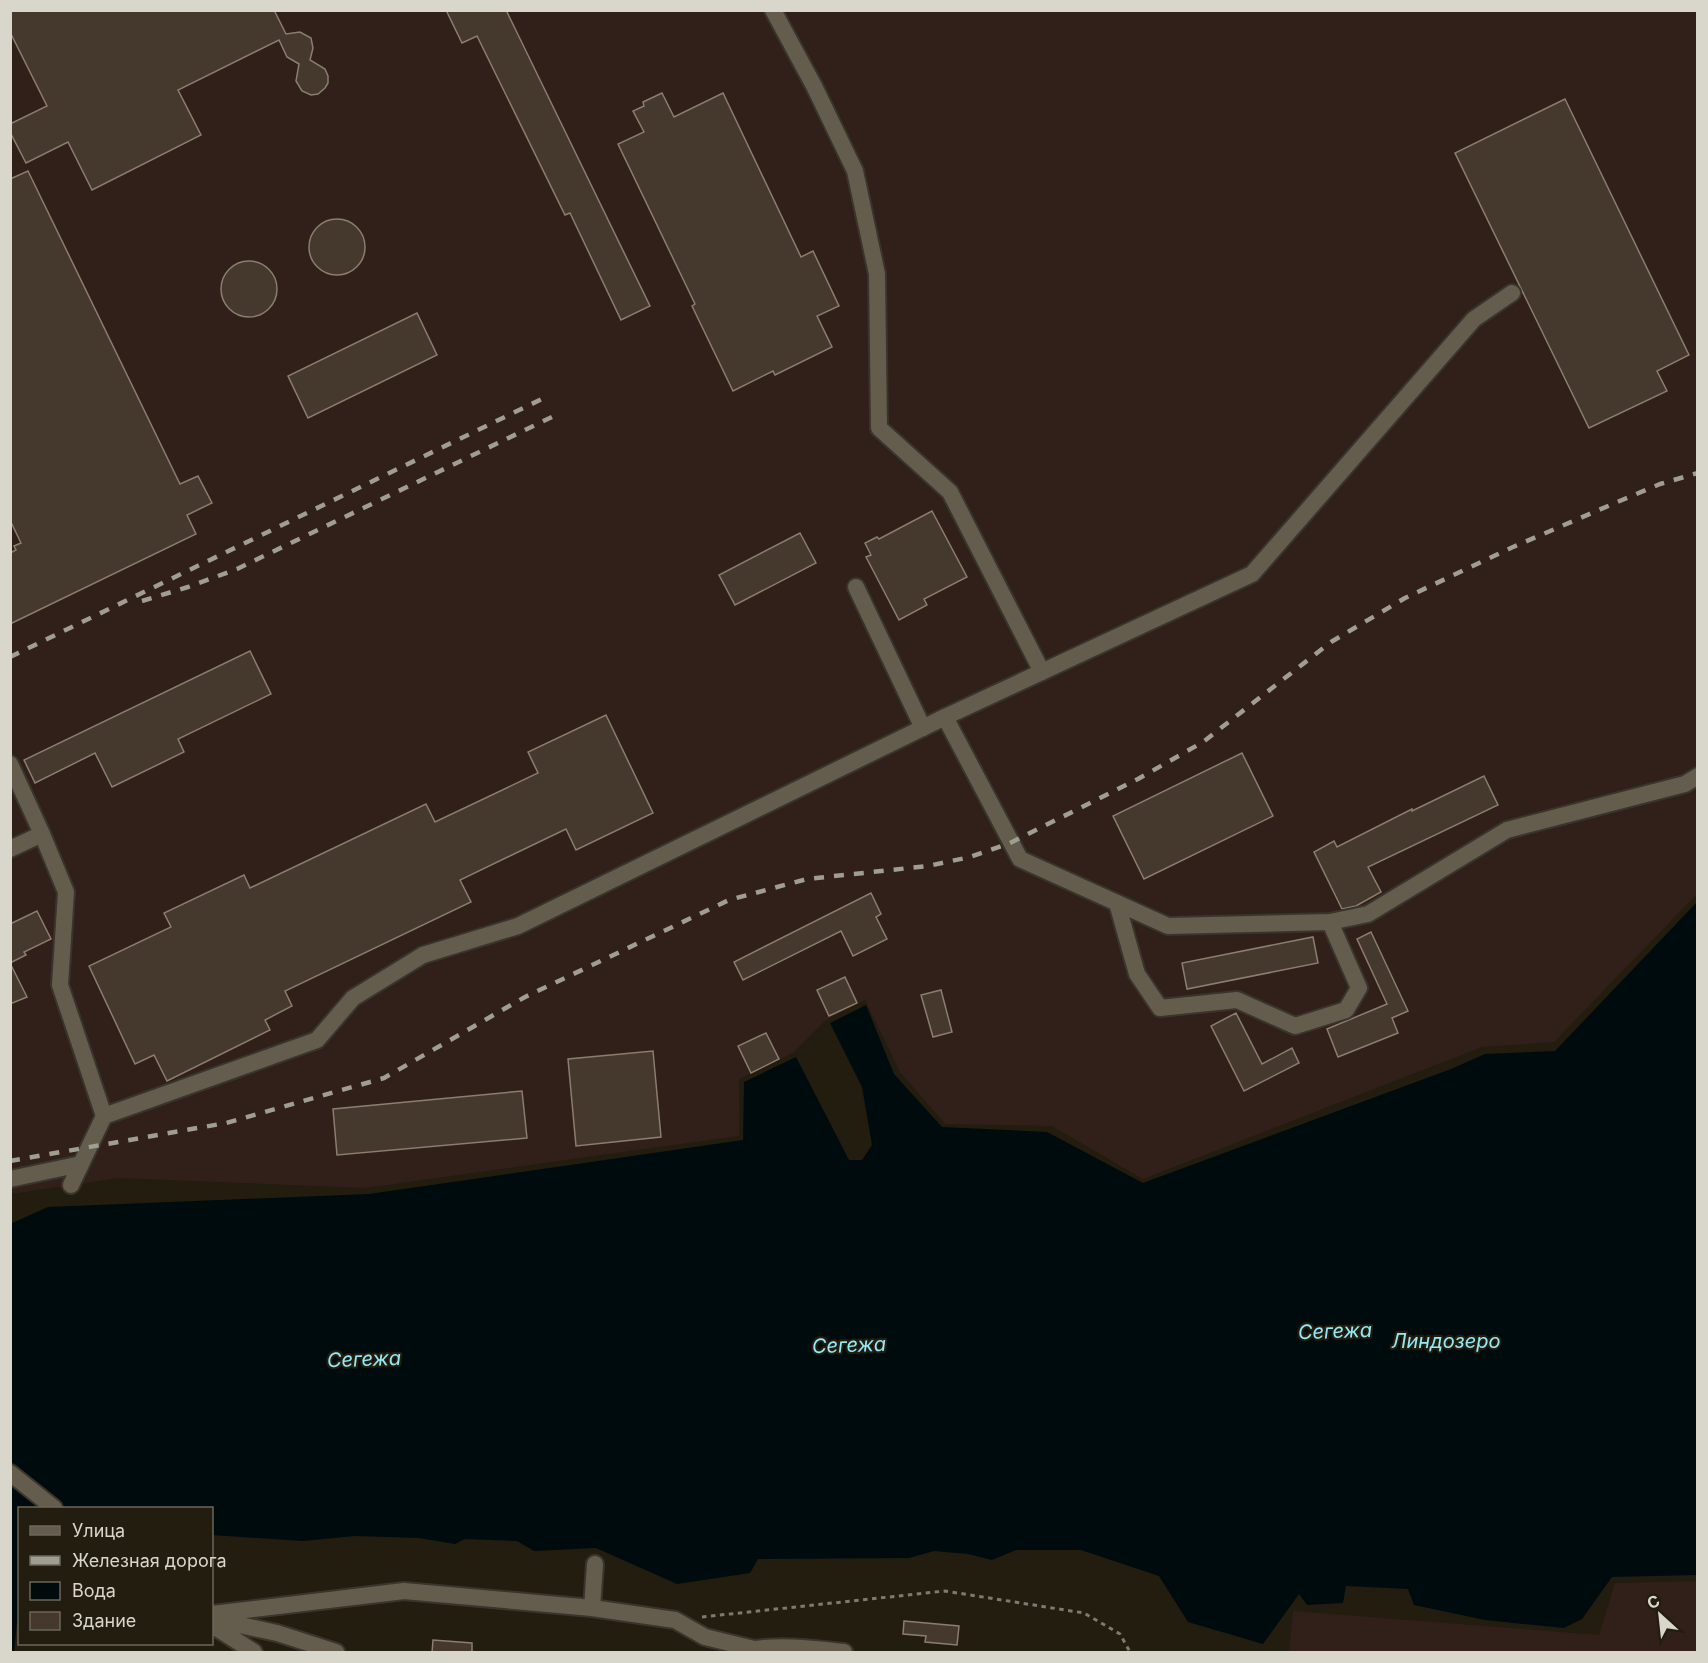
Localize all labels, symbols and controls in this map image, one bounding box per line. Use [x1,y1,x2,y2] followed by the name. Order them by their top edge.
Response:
[1298,1318,1372,1344] water label: Сегежа
[1392,1329,1500,1353] water label: Линдозеро
[812,1332,886,1358] water label: Сегежа
[327,1346,401,1372] water label: Сегежа
[18,1507,213,1645] legend
[72,1520,125,1541] text: Улица
[72,1550,227,1571] text: Железная дорога
[72,1580,116,1601] text: Вода
[1630,1585,1690,1645] north arrow
[1643,1590,1663,1613] text: С
[72,1610,136,1631] text: Здание

